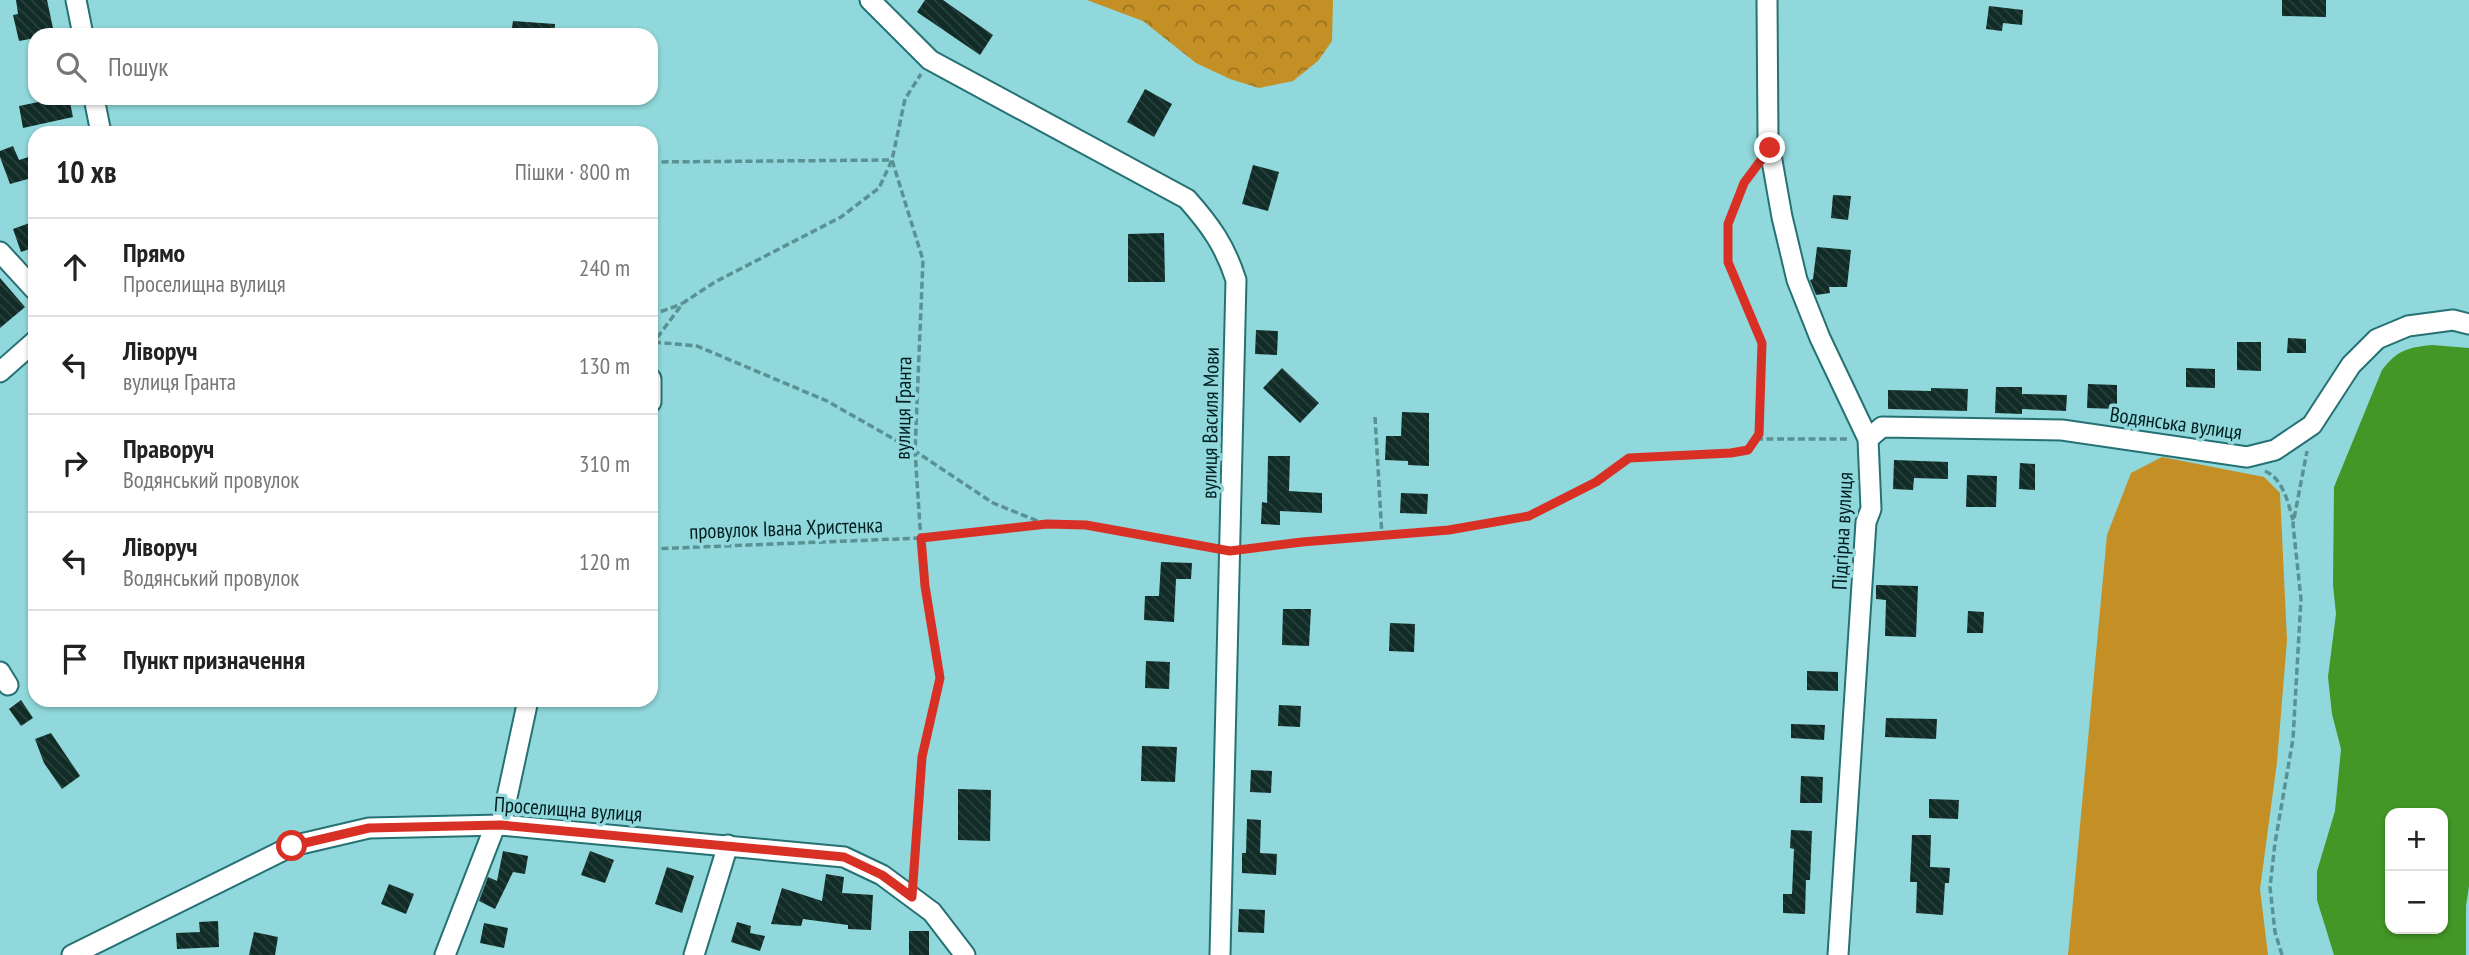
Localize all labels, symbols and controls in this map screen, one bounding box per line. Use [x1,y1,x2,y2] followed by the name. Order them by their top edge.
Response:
[28,28,658,105] search box
[52,48,90,86] icon: search
[108,50,168,83] text: Пошук
[1754,132,1785,163] route end
[56,152,117,191] text: 10 хв
[515,157,630,186] text: Пішки · 800 m
[123,236,185,269] text: Прямо
[56,248,94,286] icon: ahead
[579,253,630,282] text: 240 m
[123,269,286,298] text: Проселищна вулиця
[123,334,197,367] text: Ліворуч
[56,346,94,384] icon: left
[1195,347,1225,499] street label: вулиця Василя Мови
[579,351,630,380] text: 130 m
[889,356,917,460] street label: вулиця Гранта
[123,367,236,396] text: вулиця Гранта
[2108,400,2244,446] street label: Водянська вулиця
[123,432,214,465] text: Праворуч
[56,444,94,482] icon: right
[579,449,630,478] text: 310 m
[123,465,299,494] text: Водянський провулок
[1825,471,1859,591] street label: Підгірна вулиця
[689,511,883,545] street label: провулок Івана Христенка
[123,530,197,563] text: Ліворуч
[56,542,94,580] icon: left
[579,547,630,576] text: 120 m
[123,563,299,592] text: Водянський провулок
[56,640,94,678] icon: arrive
[123,643,305,676] text: Пункт призначення
[493,790,643,828] street label: Проселищна вулиця
[2385,808,2448,934] map controls
[2385,808,2448,871] button: +
[276,830,307,861] route start
[2385,871,2448,934] button: −

